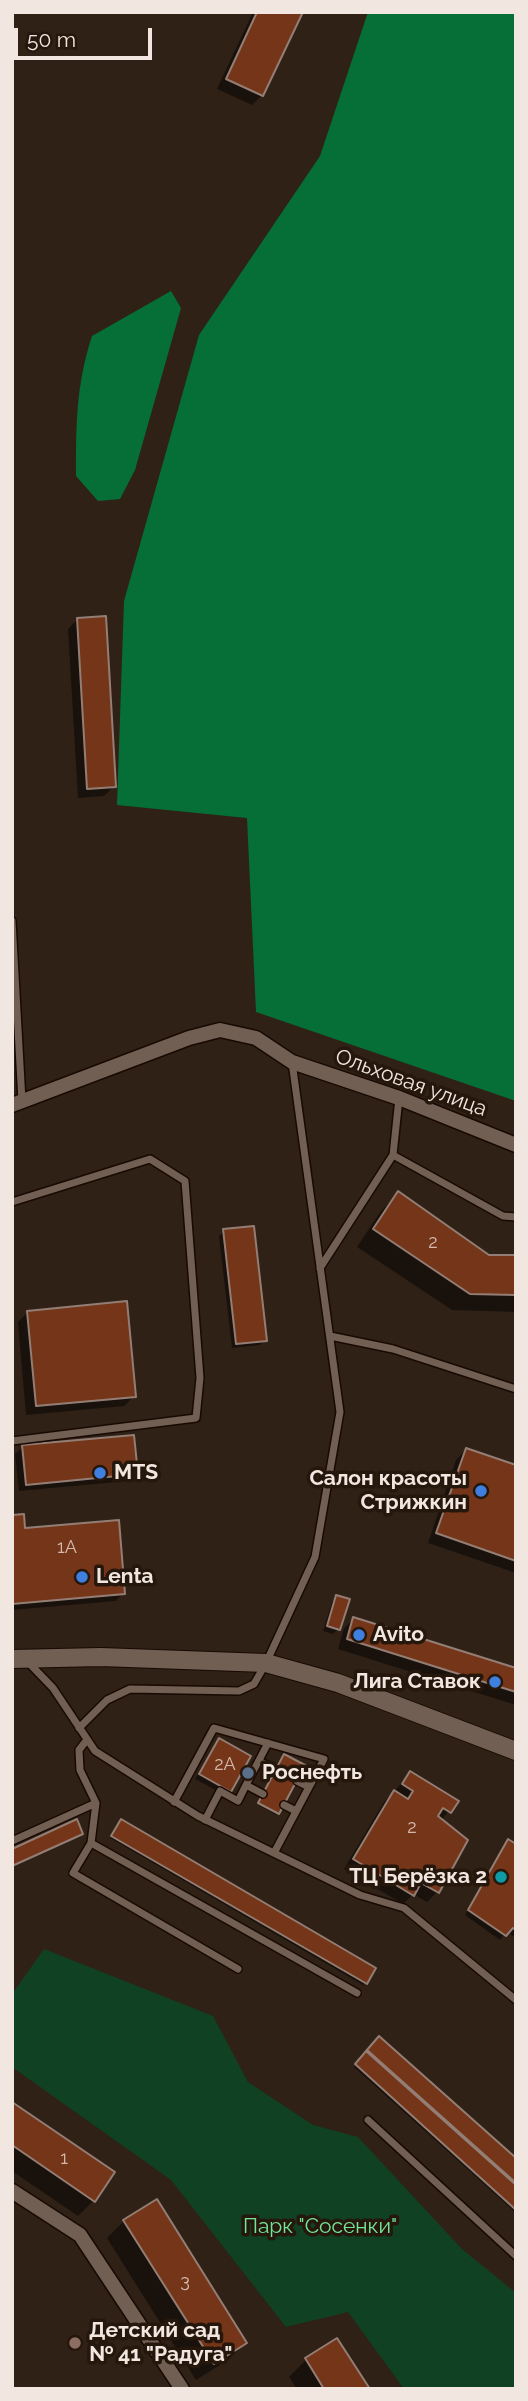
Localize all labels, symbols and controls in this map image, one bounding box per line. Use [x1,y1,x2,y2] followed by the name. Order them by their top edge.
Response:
[18,14,156,58] scale bar
[27,27,76,52] text: 50 m
[332,1044,490,1122] street label: Ольховая улица
[428,1232,438,1254] house number: 2
[114,1460,158,1486] place label: MTS
[92,1465,108,1481] marker: MTS
[309,1466,467,1516] place label: Салон красоты Стрижкин
[473,1483,489,1499] marker: Салон красоты Стрижкин
[57,1537,77,1559] house number: 1А
[96,1564,154,1590] place label: Lenta
[74,1569,90,1585] marker: Lenta
[373,1622,424,1648] place label: Avito
[351,1627,367,1643] marker: Avito
[353,1669,481,1695] place label: Лига Ставок
[487,1674,503,1690] marker: Лига Ставок
[214,1754,236,1776] house number: 2А
[262,1760,362,1786] place label: Роснефть
[240,1765,256,1781] marker: Роснефть
[407,1817,417,1839] house number: 2
[349,1864,487,1890] place label: ТЦ Берёзка 2
[493,1869,509,1885] marker: ТЦ Берёзка 2
[60,2148,68,2170] house number: 1
[243,2214,397,2240] park label: Парк "Сосенки"
[180,2271,190,2293] house number: 3
[89,2318,233,2368] place label: Детский сад № 41 "Радуга"
[67,2335,83,2351] marker: Детский сад № 41 "Радуга"

